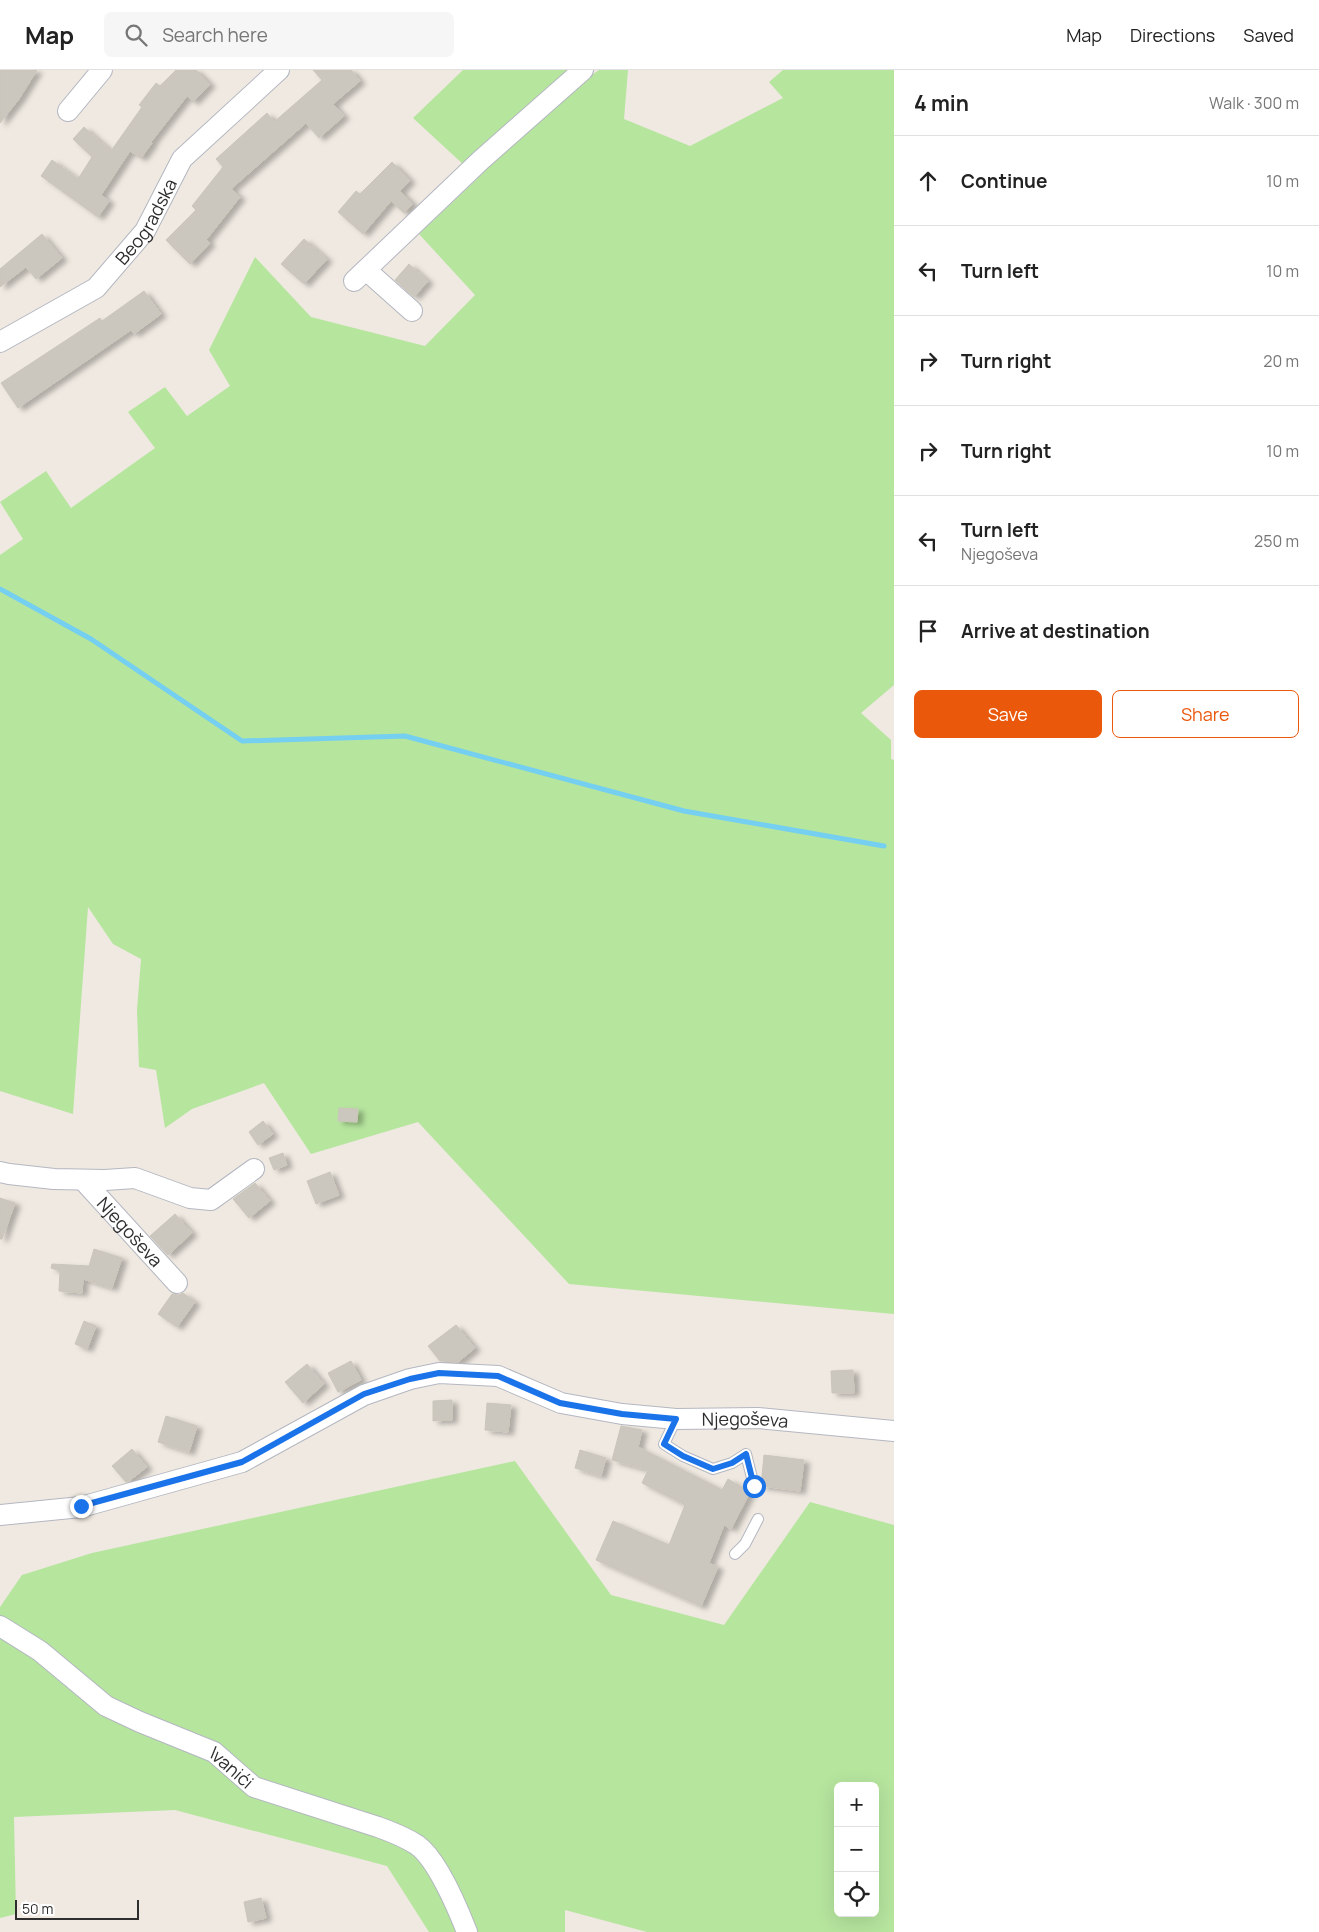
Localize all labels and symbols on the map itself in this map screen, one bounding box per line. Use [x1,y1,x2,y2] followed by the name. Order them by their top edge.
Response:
[110,174,182,269] street label: Beogradska
[92,1192,168,1272] street label: Njegoševa
[702,1406,790,1433] street label: Njegoševa
[743,1475,766,1498] route start
[70,1495,93,1518] route end
[207,1740,259,1793] street label: Ivanići
[15,1897,139,1920] scale bar

